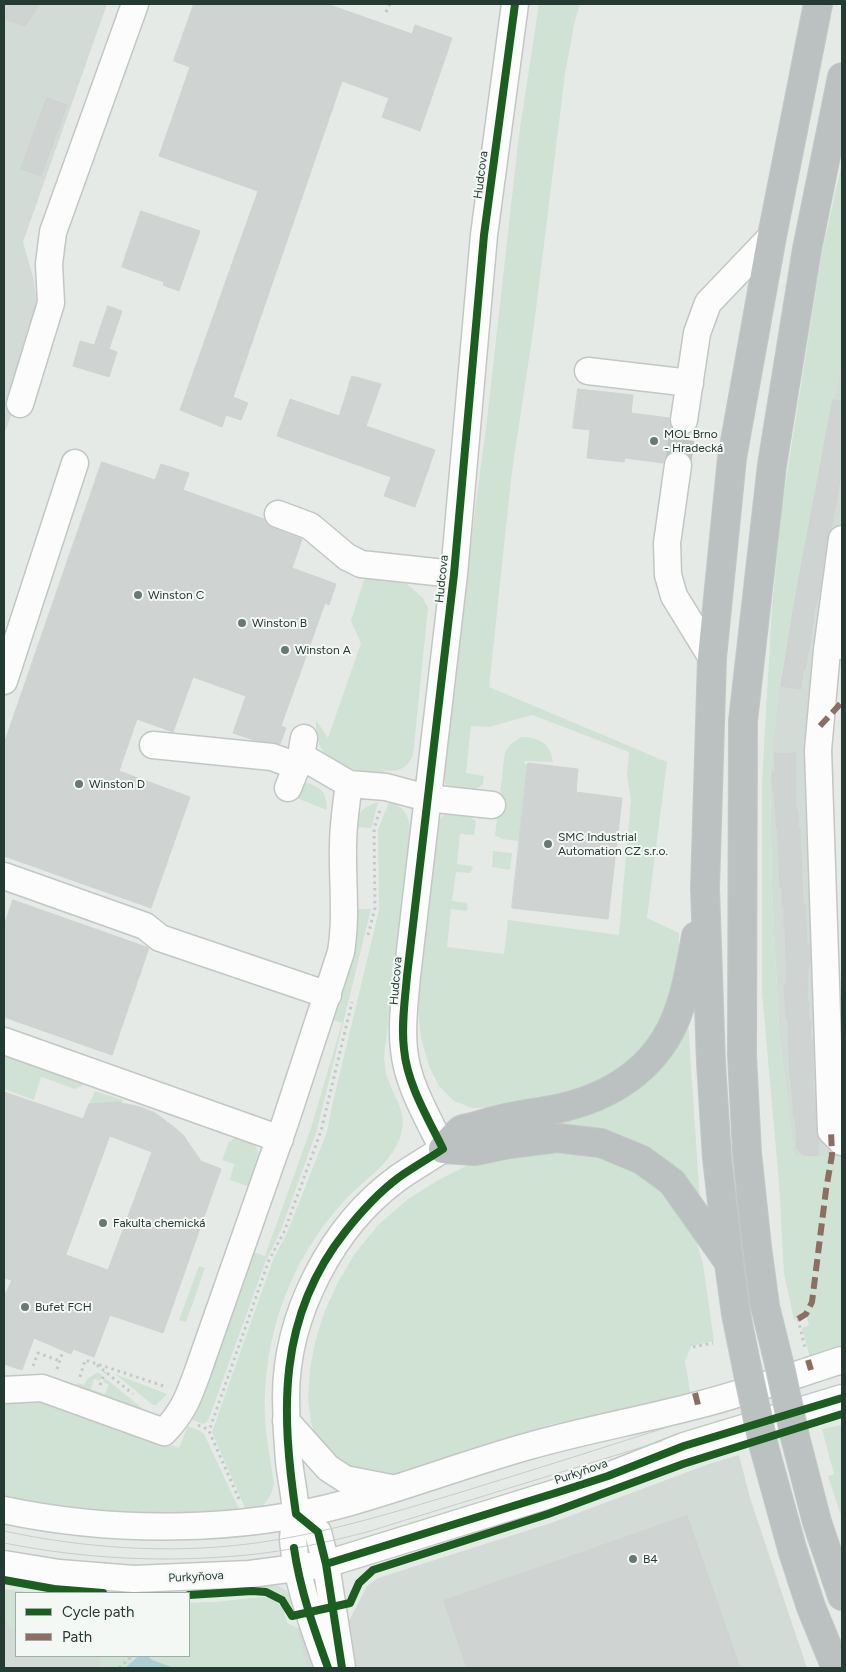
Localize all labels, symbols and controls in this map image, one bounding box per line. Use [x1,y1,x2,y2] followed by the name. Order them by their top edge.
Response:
[471,150,491,200] street label: Hudcova
[664,427,723,455] place label: MOL Brno - Hradecká
[648,435,660,447] marker: MOL Brno - Hradecká
[432,554,452,604] street label: Hudcova
[148,588,204,602] place label: Winston C
[132,589,144,601] marker: Winston C
[252,616,307,630] place label: Winston B
[236,617,248,629] marker: Winston B
[295,643,351,657] place label: Winston A
[279,644,291,656] marker: Winston A
[89,777,145,791] place label: Winston D
[73,778,85,790] marker: Winston D
[558,830,668,858] place label: SMC Industrial Automation CZ s.r.o.
[542,838,554,850] marker: SMC Industrial Automation CZ s.r.o.
[387,956,405,1006] street label: Hudcova
[113,1216,205,1230] place label: Fakulta chemická
[97,1217,109,1229] marker: Fakulta chemická
[35,1300,92,1314] place label: Bufet FCH
[19,1301,31,1313] marker: Bufet FCH
[552,1456,610,1488] street label: Purkyňova
[643,1552,658,1566] place label: B4
[627,1553,639,1565] marker: B4
[168,1568,224,1586] street label: Purkyňova
[15,1592,190,1657] legend
[62,1603,134,1621] text: Cycle path
[62,1628,92,1646] text: Path

